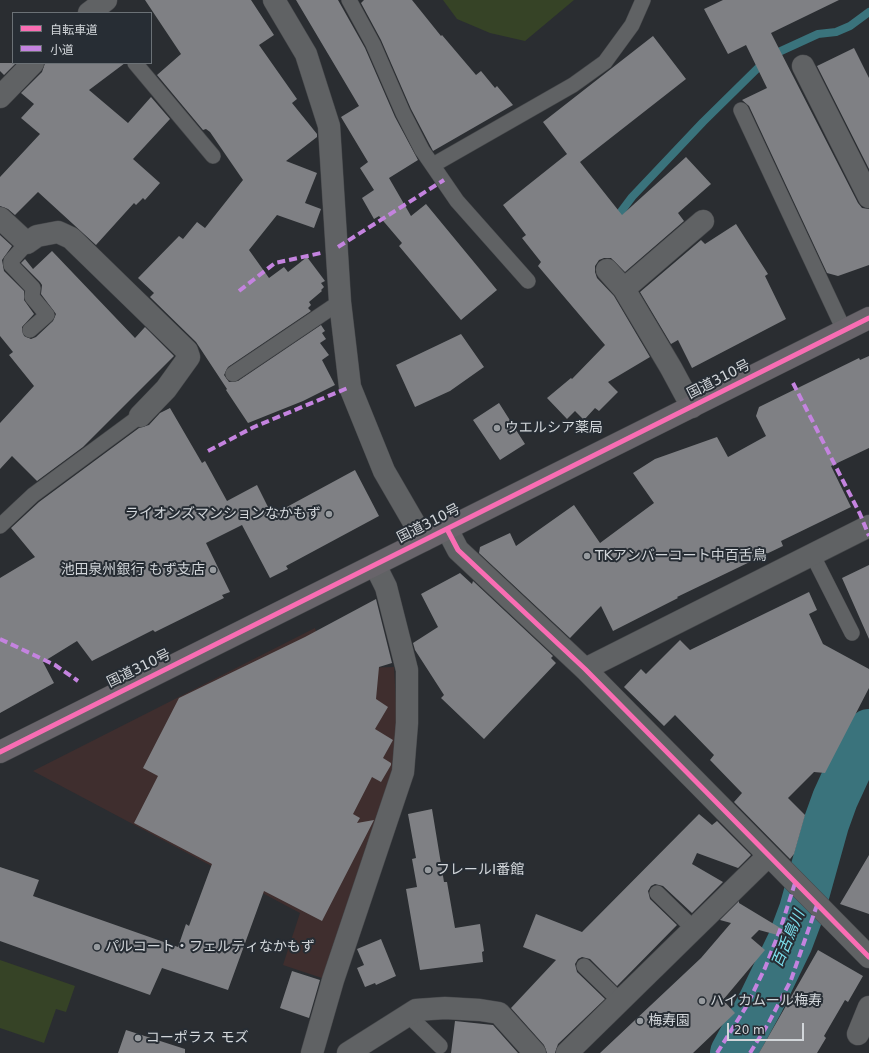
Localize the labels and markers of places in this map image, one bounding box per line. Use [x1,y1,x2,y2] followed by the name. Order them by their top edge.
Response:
[505,420,603,436] place label: ウエルシア薬局
[492,423,502,433] marker: ウエルシア薬局
[125,506,321,522] place label: ライオンズマンションなかもず
[324,509,334,519] marker: ライオンズマンションなかもず
[595,548,767,564] place label: TKアンバーコート中百舌鳥
[582,551,592,561] marker: TKアンバーコート中百舌鳥
[61,562,205,578] place label: 池田泉州銀行 もず支店
[208,565,218,575] marker: 池田泉州銀行 もず支店
[436,862,524,878] place label: フレールⅠ番館
[423,865,433,875] marker: フレールⅠ番館
[105,939,315,955] place label: パルコート・フェルティなかもず
[92,942,102,952] marker: パルコート・フェルティなかもず
[710,993,822,1009] place label: ハイカムール梅寿
[697,996,707,1006] marker: ハイカムール梅寿
[648,1013,690,1029] place label: 梅寿園
[635,1016,645,1026] marker: 梅寿園
[146,1030,248,1046] place label: コーポラス モズ
[133,1033,143,1043] marker: コーポラス モズ

